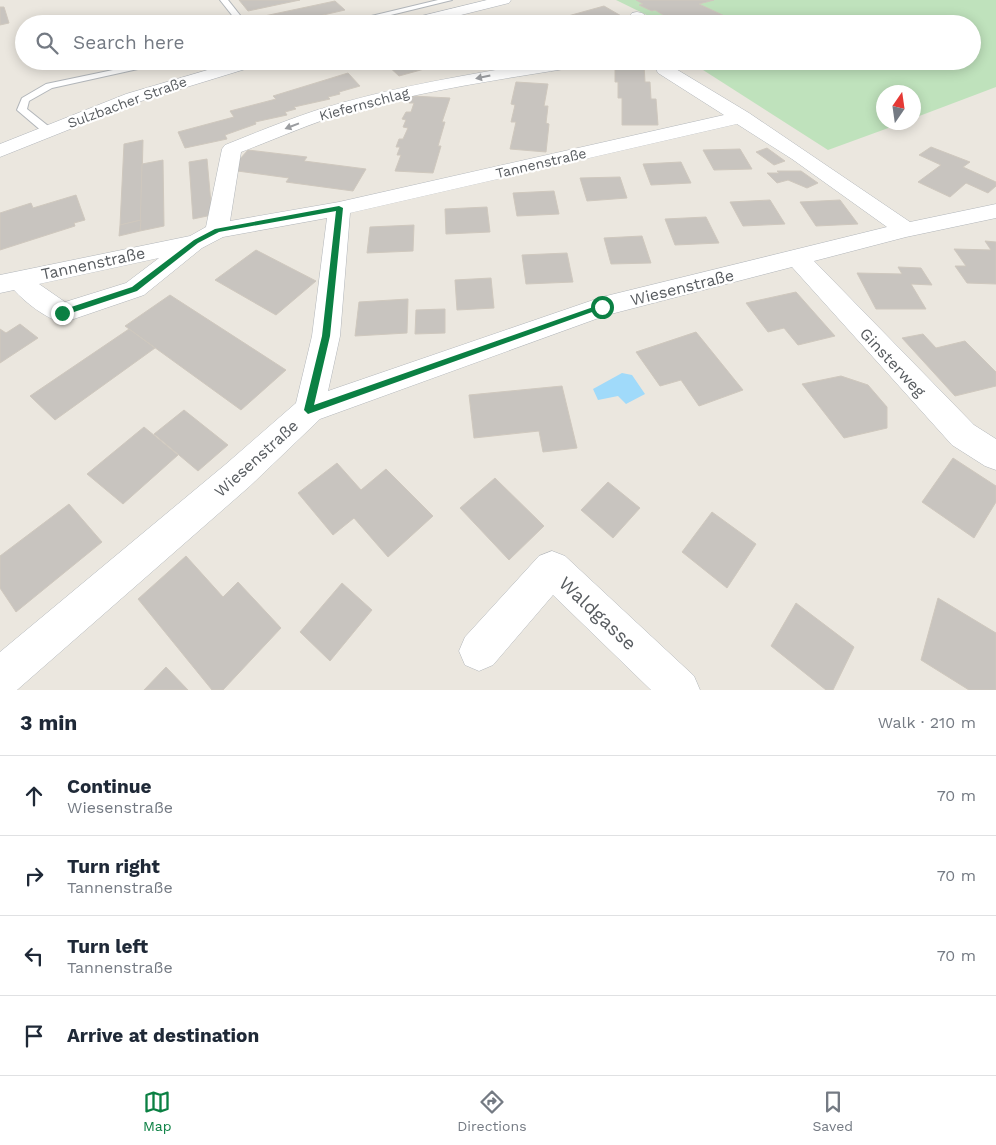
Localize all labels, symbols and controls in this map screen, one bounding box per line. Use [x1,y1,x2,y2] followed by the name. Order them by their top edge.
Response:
[15,15,981,70] search box
[33,29,61,57] icon: search
[73,31,184,54] text: Search here
[65,73,189,131] street label: Sulzbacher Straße
[475,73,490,81] one-way arrow
[317,84,411,124] street label: Kiefernschlag
[876,85,921,130] north arrow
[284,122,299,130] one-way arrow
[494,145,588,181] street label: Tannenstraße
[39,243,147,284] street label: Tannenstraße
[628,265,736,310] street label: Wiesenstraße
[591,296,614,319] route start
[51,302,74,325] route end
[856,324,930,401] street label: Ginsterweg
[211,416,302,501] street label: Wiesenstraße
[554,572,641,655] street label: Waldgasse
[20,710,77,735] text: 3 min
[878,713,976,732] text: Walk · 210 m
[67,775,151,798] text: Continue
[20,782,48,810] icon: ahead
[937,786,976,805] text: 70 m
[67,798,173,817] text: Wiesenstraße
[67,855,160,878] text: Turn right
[20,862,48,890] icon: right
[937,866,976,885] text: 70 m
[67,878,173,897] text: Tannenstraße
[67,935,148,958] text: Turn left
[20,942,48,970] icon: left
[937,946,976,965] text: 70 m
[67,958,173,977] text: Tannenstraße
[20,1022,48,1050] icon: arrive
[67,1024,259,1047] text: Arrive at destination
[143,1088,172,1134] tab: Map
[457,1088,527,1134] tab: Directions
[812,1088,853,1134] tab: Saved

